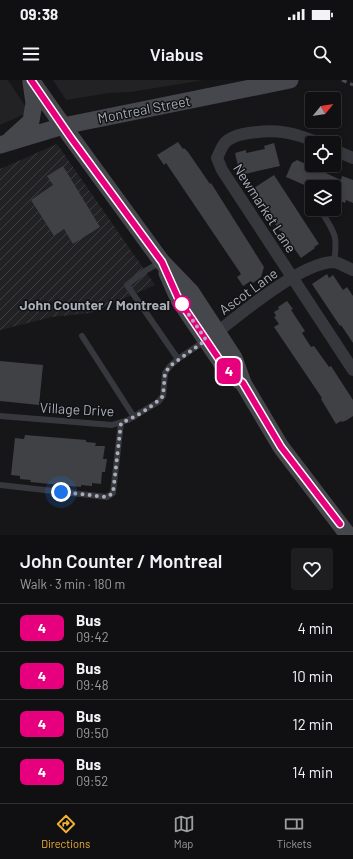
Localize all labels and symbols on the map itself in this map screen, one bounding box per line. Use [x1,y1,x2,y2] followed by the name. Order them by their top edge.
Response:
[96,92,192,126] street label: Montreal Street
[305,92,341,128] north arrow
[230,160,300,256] street label: Newmarket Lane
[216,264,280,318] street label: Ascot Lane
[173,295,191,313] marker: John Counter / Montreal
[20,296,170,313] place label: John Counter / Montreal
[216,358,242,384] line badge: 4
[39,399,115,419] street label: Village Drive
[51,482,71,502] your location

